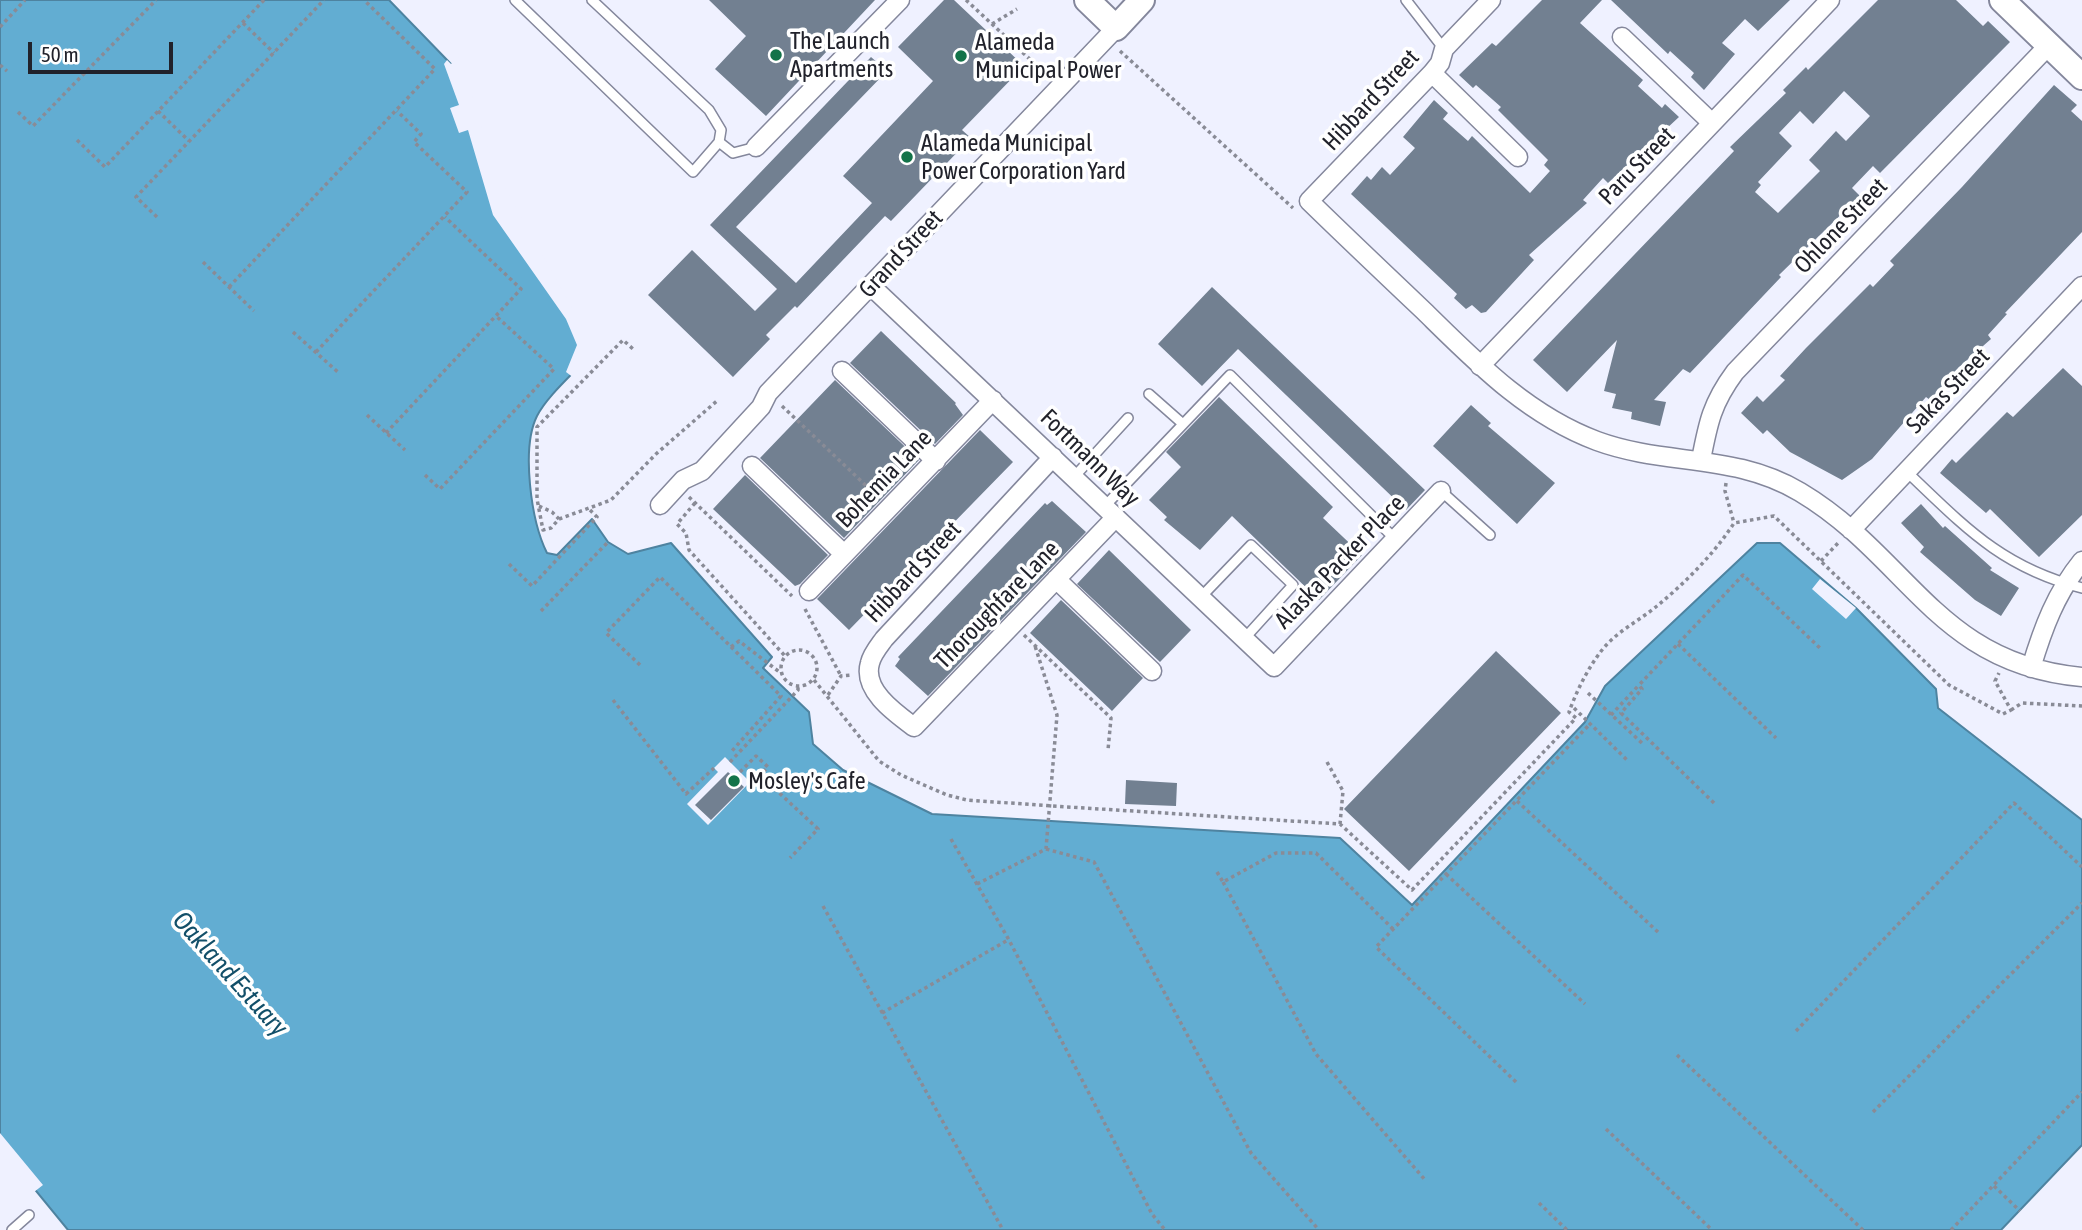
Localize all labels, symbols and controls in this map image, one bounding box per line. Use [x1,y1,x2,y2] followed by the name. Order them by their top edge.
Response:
[790,27,893,83] place label: The Launch Apartments
[32,28,177,72] scale bar
[975,28,1121,84] place label: Alameda Municipal Power
[41,42,79,66] text: 50 m
[1317,43,1425,157] street label: Hibbard Street
[768,47,784,63] marker: The Launch Apartments
[953,48,969,64] marker: Alameda Municipal Power
[1593,121,1681,211] street label: Paru Street
[921,129,1126,185] place label: Alameda Municipal Power Corporation Yard
[899,149,915,165] marker: Alameda Municipal Power Corporation Yard
[1788,172,1894,280] street label: Ohlone Street
[853,204,949,304] street label: Grand Street
[1900,342,1996,440] street label: Sakas Street
[1034,404,1146,512] street label: Fortmann Way
[830,424,938,534] street label: Bohemia Lane
[1269,489,1411,635] street label: Alaska Packer Place
[859,515,967,629] street label: Hibbard Street
[929,535,1065,675] street label: Thoroughfare Lane
[748,767,866,795] place label: Mosley's Cafe
[726,773,742,789] marker: Mosley's Cafe
[166,905,294,1043] water label: Oakland Estuary

